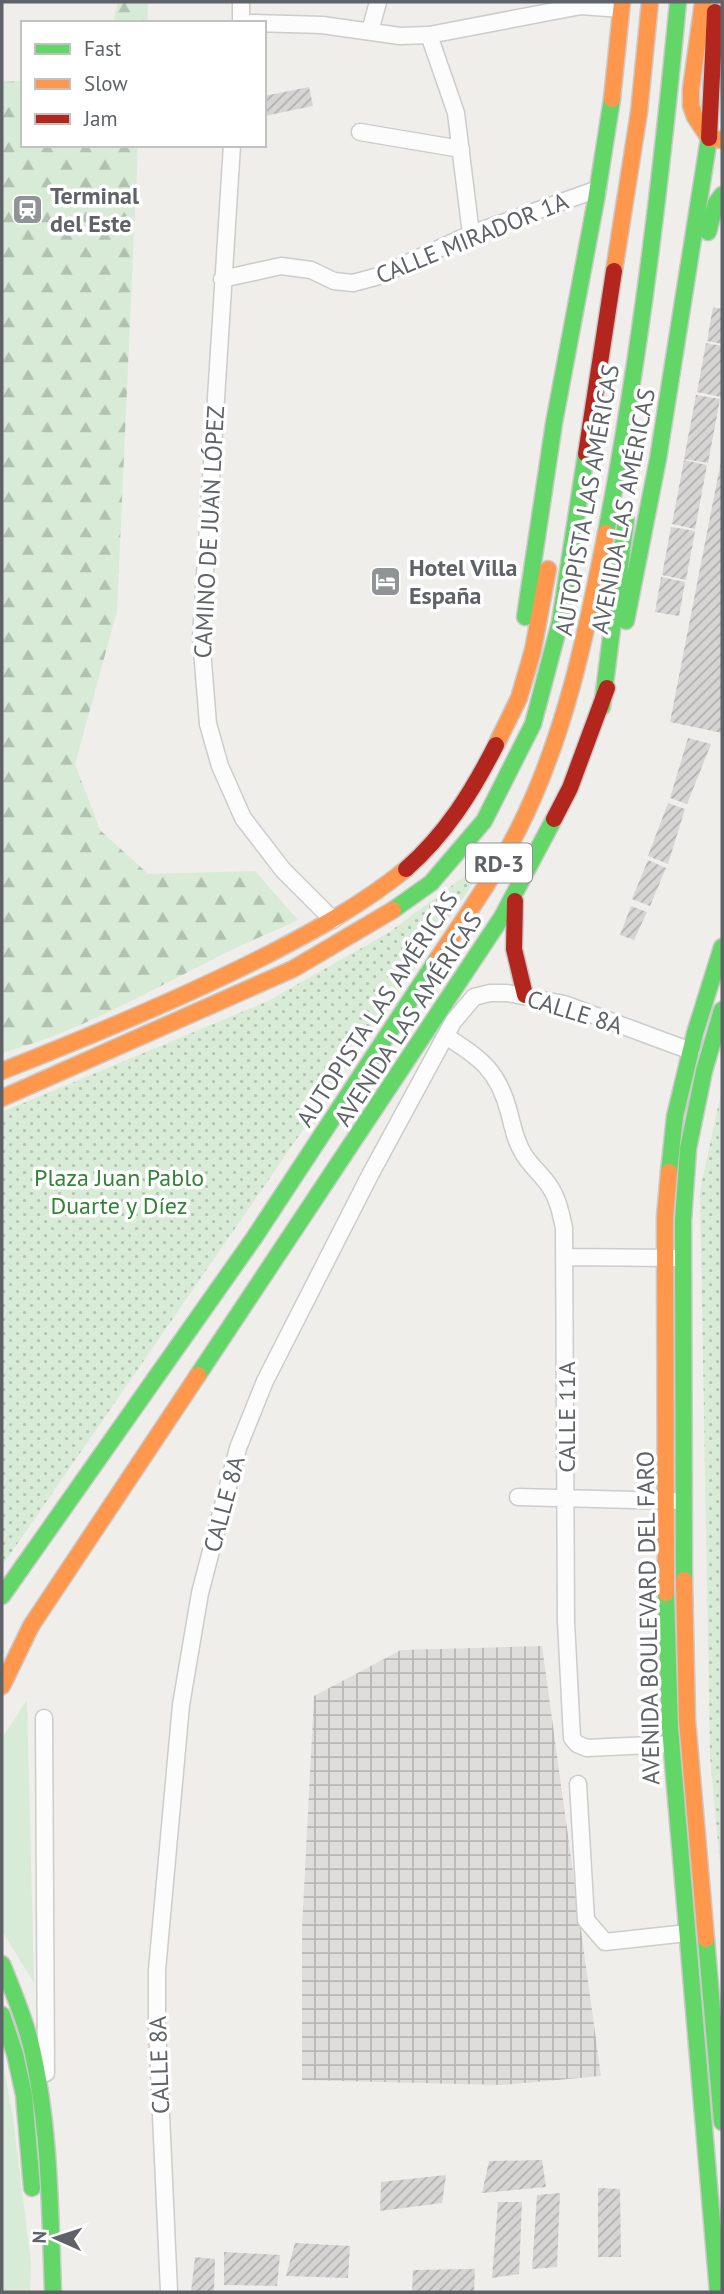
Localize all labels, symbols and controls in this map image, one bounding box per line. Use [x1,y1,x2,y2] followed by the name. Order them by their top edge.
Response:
[21,21,266,147] legend
[84,35,121,62] text: Fast
[84,70,128,97] text: Slow
[83,105,118,132] text: Jam
[50,180,140,239] place label: Terminal del Este
[371,185,573,291] street label: CALLE MIRADOR 1A
[10,192,44,226] station icon: Terminal del Este
[548,362,626,638] street label: AUTOPISTA LAS AMÉRICAS
[584,386,662,636] street label: AVENIDA LAS AMÉRICAS
[187,405,231,659] street label: CAMINO DE JUAN LÓPEZ
[409,552,517,611] place label: Hotel Villa España
[369,564,403,598] hotel icon: Hotel Villa España
[466,844,532,883] road number: RD-3
[289,885,465,1133] street label: AUTOPISTA LAS AMÉRICAS
[327,906,489,1132] street label: AVENIDA LAS AMÉRICAS
[523,983,627,1041] street label: CALLE 8A
[34,1162,204,1221] park label: Plaza Juan Pablo Duarte y Díez
[551,1361,582,1473] street label: CALLE 11A
[630,1451,666,1785] street label: AVENIDA BOULEVARD DEL FARO
[196,1453,252,1555] street label: CALLE 8A
[142,2015,176,2115] street label: CALLE 8A
[21,2203,91,2273] north arrow
[27,2230,51,2244] text: N

